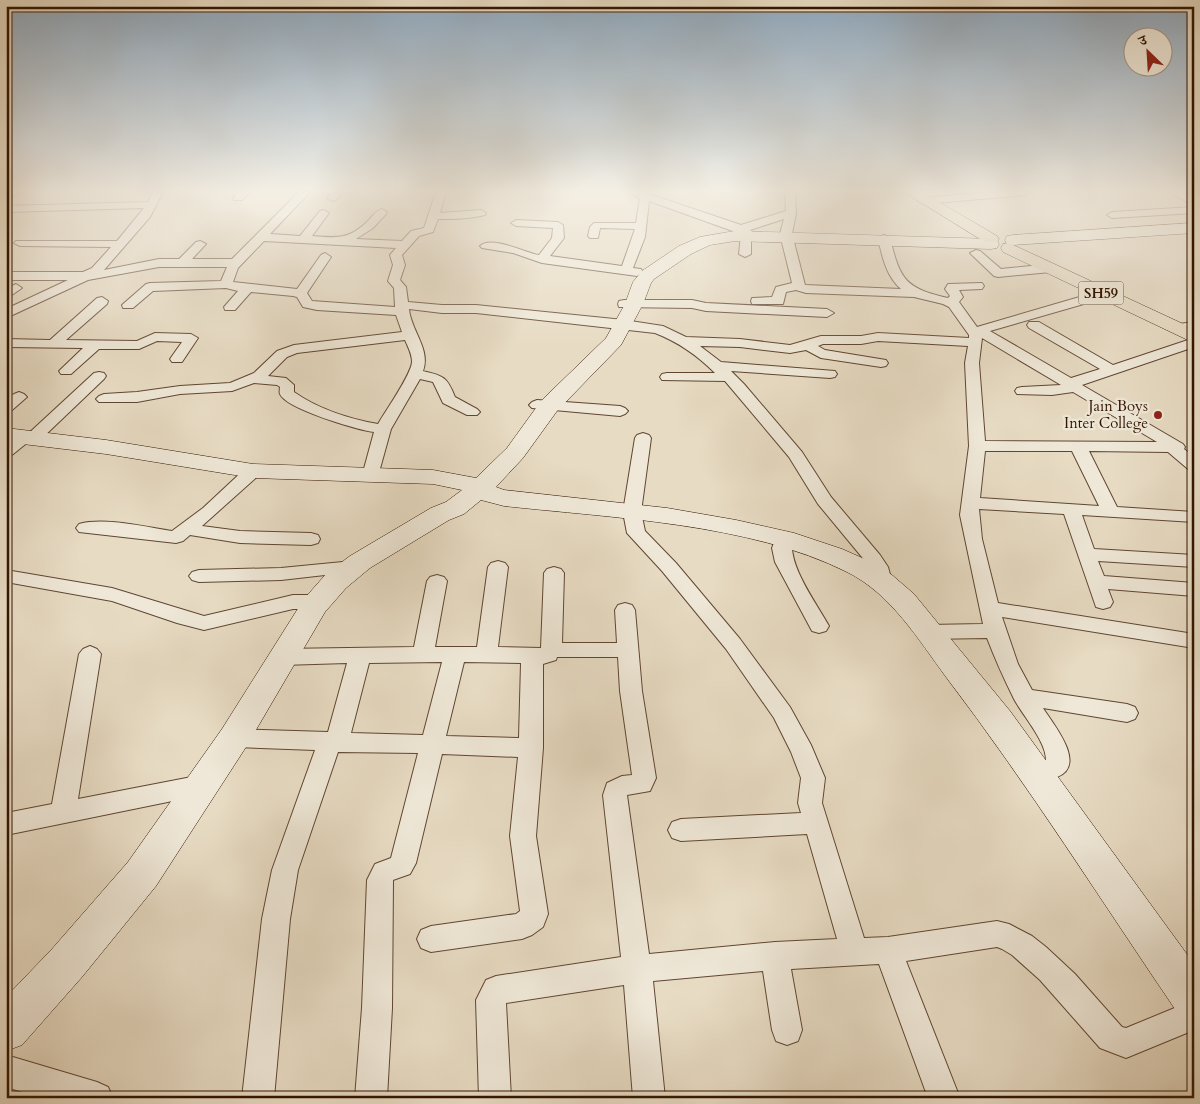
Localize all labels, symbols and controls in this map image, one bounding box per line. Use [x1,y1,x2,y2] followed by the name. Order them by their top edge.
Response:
[1122,28,1172,78] north arrow
[1135,30,1151,51] text: उ
[1078,282,1124,304] road number: SH59
[1064,396,1148,433] place label: Jain Boys Inter College
[1152,409,1164,421] marker: Jain Boys Inter College

